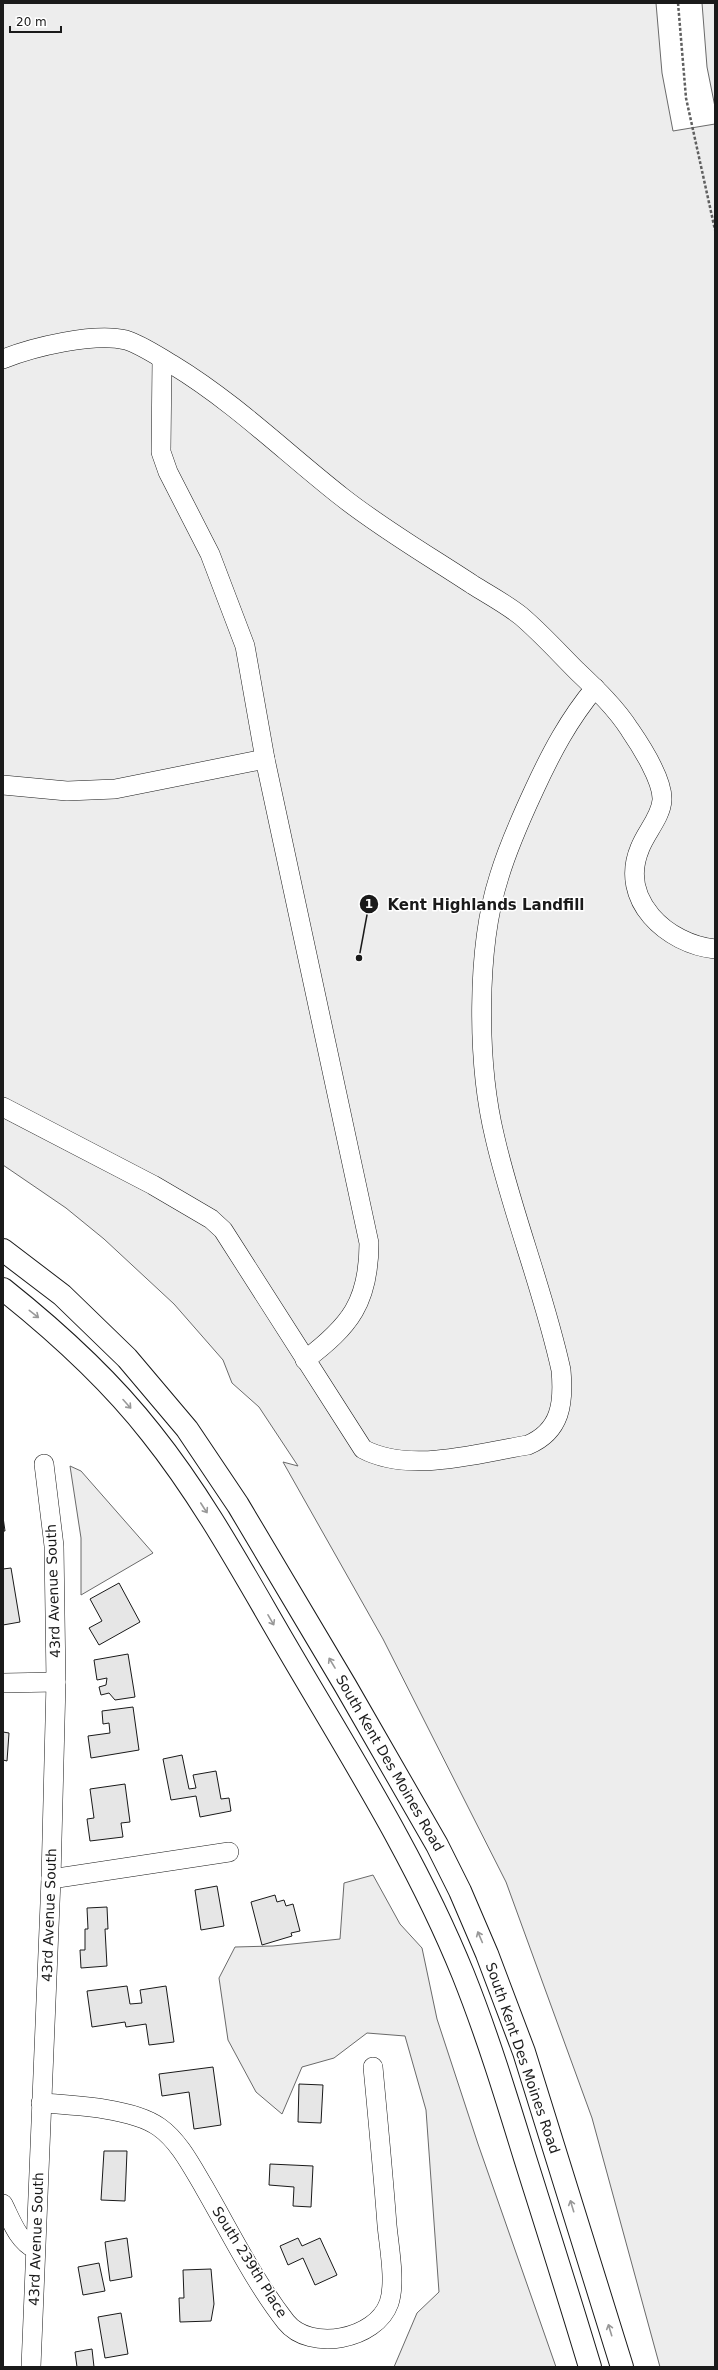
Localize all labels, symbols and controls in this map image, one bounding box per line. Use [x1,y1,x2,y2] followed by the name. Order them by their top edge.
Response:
[10,8,61,34] scale bar
[16,15,47,29] text: 20 m
[359,891,592,918] callout: Kent Highlands Landfill
[387,896,585,914] text: Kent Highlands Landfill
[365,897,373,911] text: 1
[28,1309,39,1318] one-way arrow
[122,1399,132,1409] one-way arrow
[200,1503,208,1514] one-way arrow
[43,1524,63,1658] street label: 43rd Avenue South
[267,1614,275,1626] one-way arrow
[328,1658,336,1669] one-way arrow
[333,1672,447,1854] street label: South Kent Des Moines Road
[39,1848,59,1982] street label: 43rd Avenue South
[476,1931,483,1943] one-way arrow
[483,1960,563,2156] street label: South Kent Des Moines Road
[26,2172,46,2306] street label: 43rd Avenue South
[567,2200,575,2212] one-way arrow
[209,2204,291,2320] street label: South 239th Place
[606,2323,613,2336] one-way arrow

